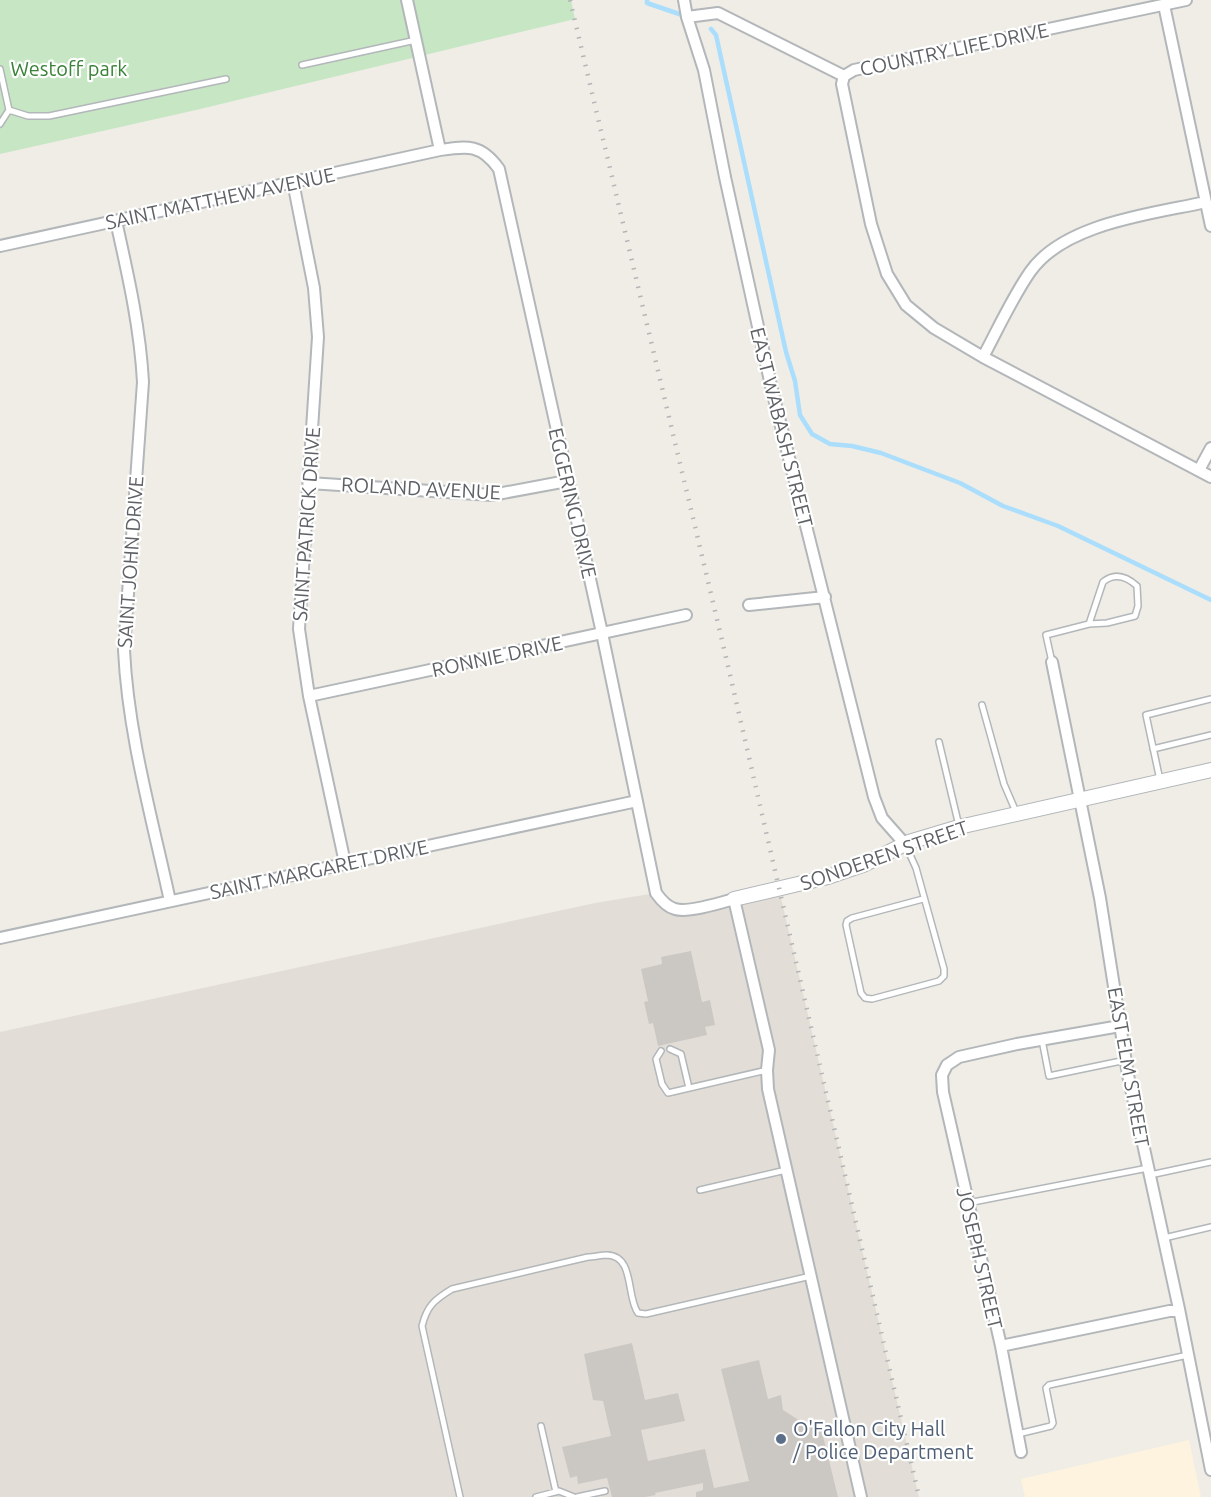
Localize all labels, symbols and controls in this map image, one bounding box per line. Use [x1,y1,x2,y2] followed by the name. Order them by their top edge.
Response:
[858,18,1050,80] street label: COUNTRY LIFE DRIVE
[11,57,127,80] park label: Westoff park
[103,162,337,234] street label: SAINT MATTHEW AVENUE
[746,325,818,529] street label: EAST WABASH STREET
[544,425,602,581] street label: EGGERING DRIVE
[288,426,324,622] street label: SAINT PATRICK DRIVE
[341,472,501,504] street label: ROLAND AVENUE
[113,475,147,649] street label: SAINT JOHN DRIVE
[430,631,564,681] street label: RONNIE DRIVE
[797,816,971,894] street label: SONDEREN STREET
[208,835,430,903] street label: SAINT MARGARET DRIVE
[1104,985,1154,1149] street label: EAST ELM STREET
[952,1185,1008,1331] street label: JOSEPH STREET
[792,1417,974,1463] place label: O'Fallon City Hall / Police Department
[774,1432,788,1446] marker: O'Fallon City Hall / Police Department

